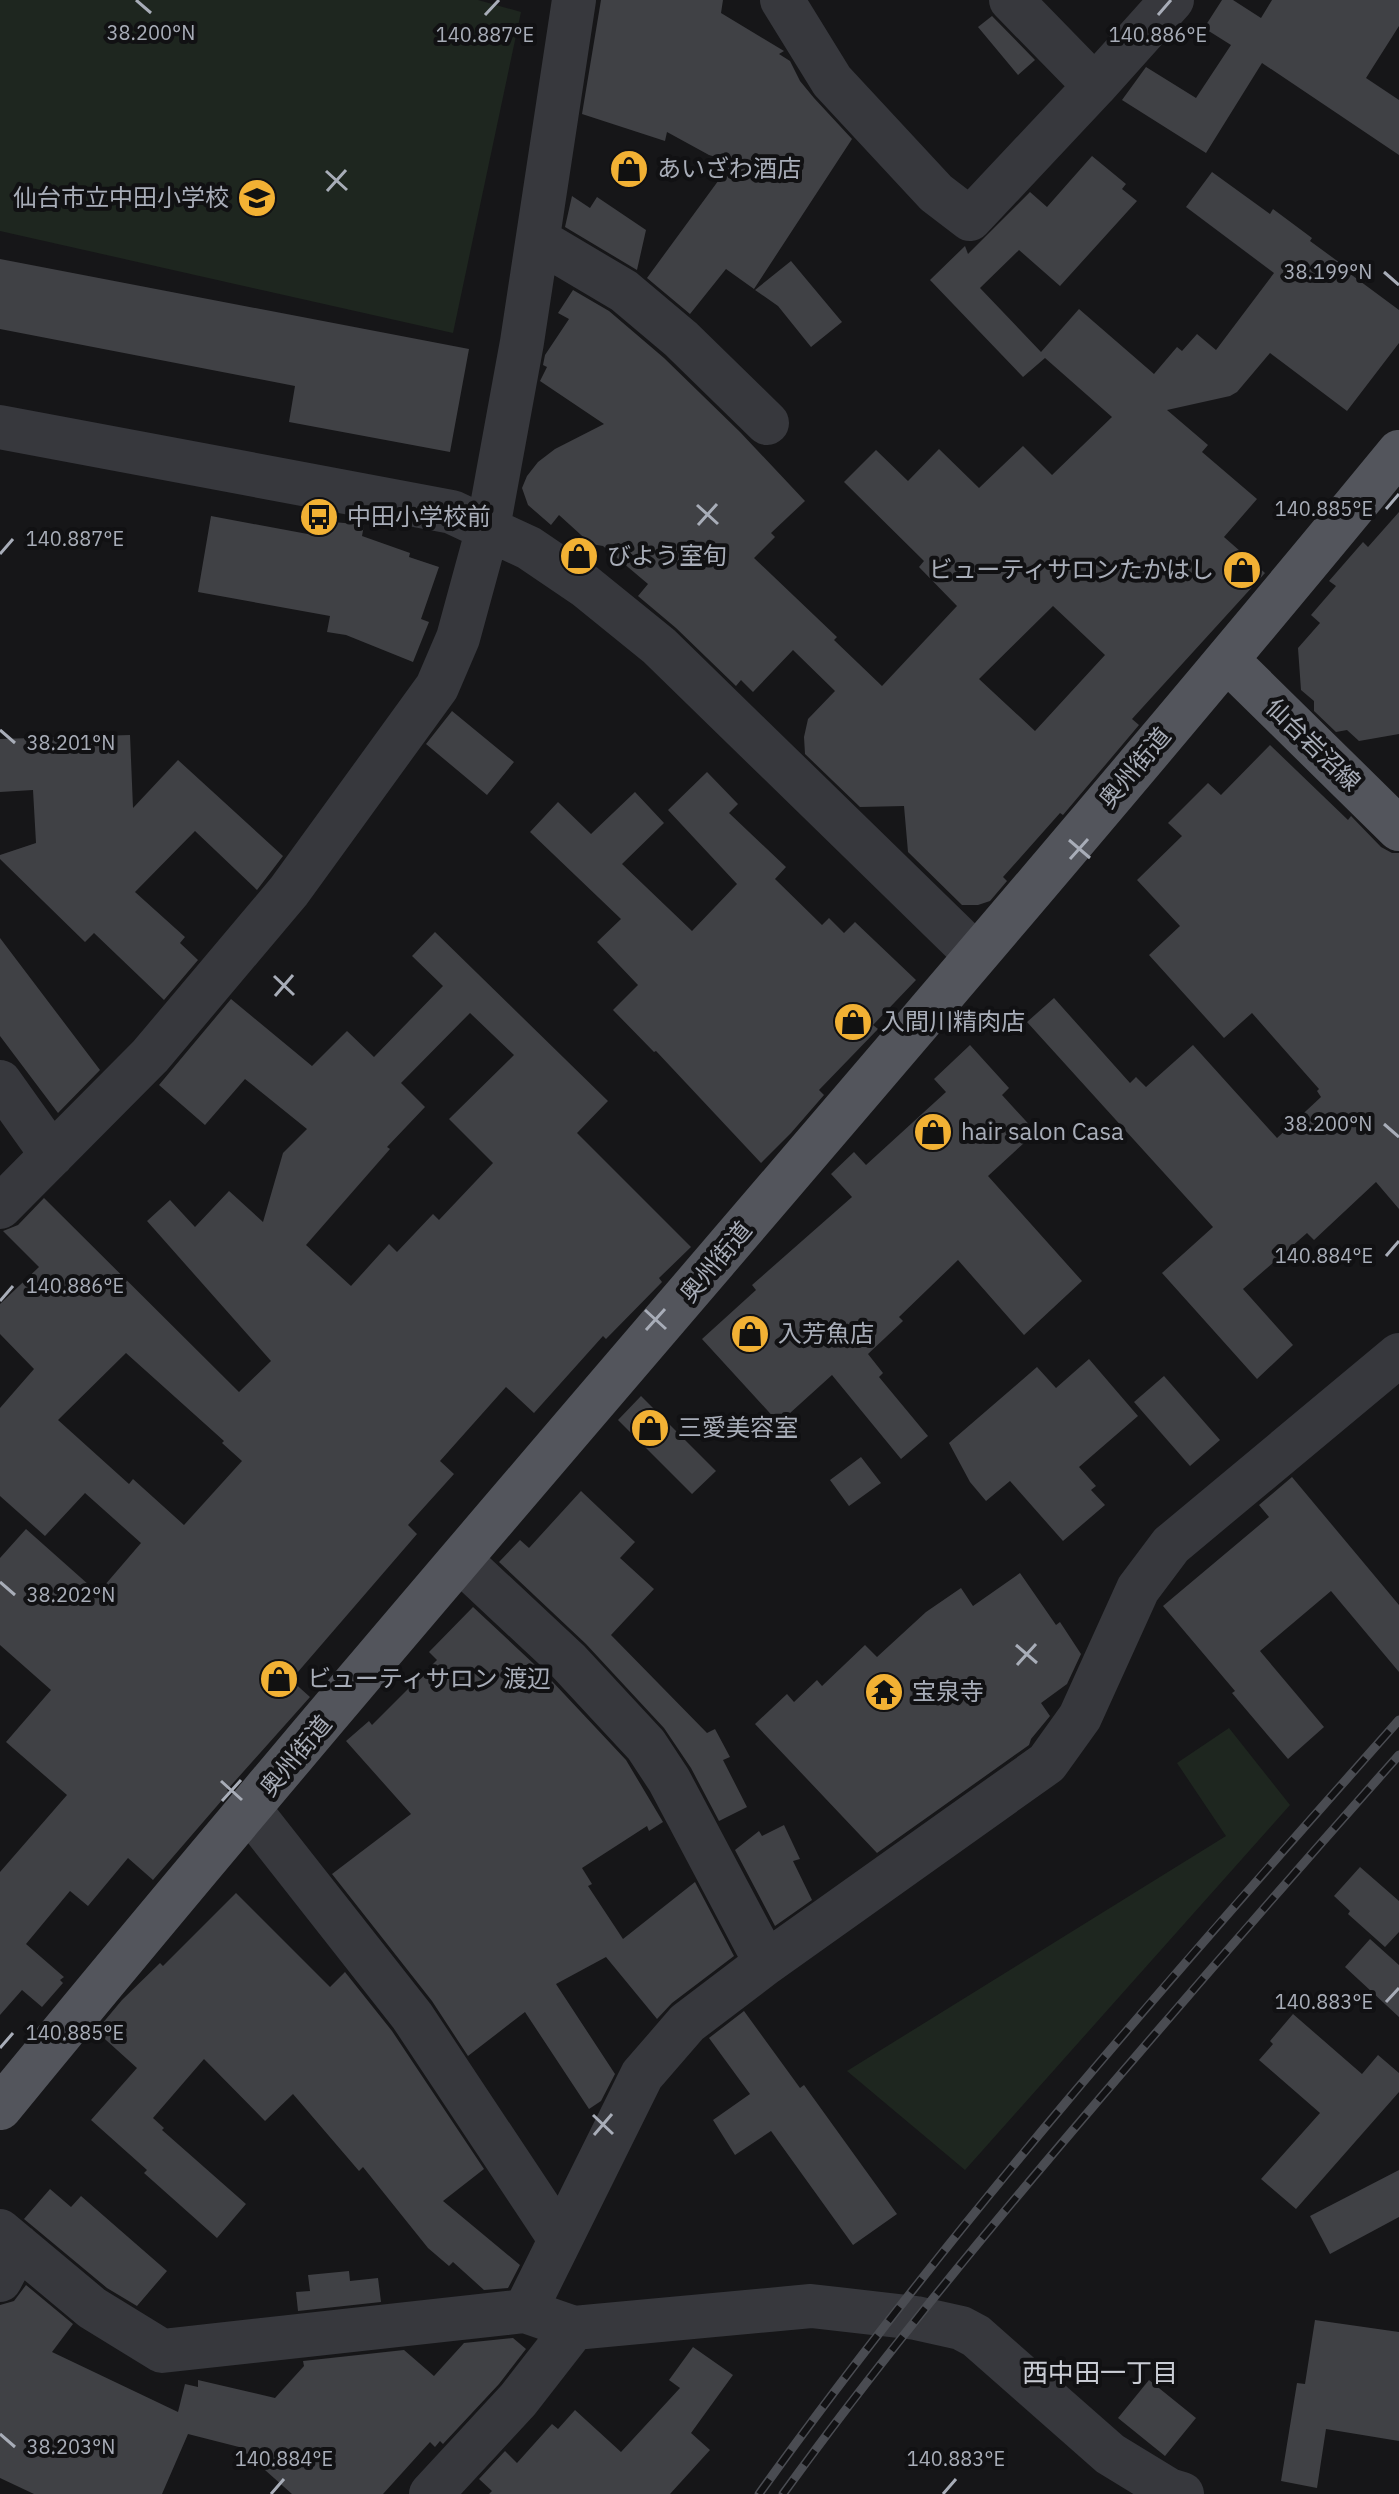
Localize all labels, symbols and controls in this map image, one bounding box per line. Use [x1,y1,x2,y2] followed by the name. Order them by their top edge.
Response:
[107,19,195,46] text: 38.200°N
[436,21,534,48] text: 140.887°E
[1109,21,1207,48] text: 140.886°E
[608,148,650,190] shop icon: あいざわ酒店
[657,152,801,184] place label: あいざわ酒店
[236,177,278,219] school or university icon: 仙台市立中田小学校
[13,181,229,213] place label: 仙台市立中田小学校
[1284,258,1372,285] text: 38.199°N
[1275,495,1373,522] text: 140.885°E
[298,496,340,538] bus stop icon: 中田小学校前
[347,500,491,532] place label: 中田小学校前
[26,525,124,552] text: 140.887°E
[558,535,600,577] shop icon: びよう室旬
[607,539,727,571] place label: びよう室旬
[1221,549,1263,591] shop icon: ビューティサロンたかはし
[928,553,1214,585] place label: ビューティサロンたかはし
[1259,691,1368,797] street label: 仙台岩沼線
[1091,720,1177,814] street label: 奥州街道
[27,729,115,756] text: 38.201°N
[832,1001,874,1043] shop icon: 入間川精肉店
[881,1005,1025,1037] place label: 入間川精肉店
[1284,1110,1372,1137] text: 38.200°N
[912,1111,954,1153] shop icon: hair salon Casa
[961,1115,1124,1147] place label: hair salon Casa
[672,1214,758,1308] street label: 奥州街道
[1275,1242,1373,1269] text: 140.884°E
[26,1272,124,1299] text: 140.886°E
[729,1313,771,1355] shop icon: 入芳魚店
[778,1317,874,1349] place label: 入芳魚店
[629,1407,671,1449] shop icon: 三愛美容室
[678,1411,798,1443] place label: 三愛美容室
[27,1581,115,1608] text: 38.202°N
[258,1658,300,1700] shop icon: ビューティサロン 渡辺
[307,1662,551,1694] place label: ビューティサロン 渡辺
[863,1671,905,1713] temple icon: 宝泉寺
[912,1675,984,1707] place label: 宝泉寺
[252,1708,338,1802] street label: 奥州街道
[1275,1988,1373,2015] text: 140.883°E
[26,2019,124,2046] text: 140.885°E
[1022,2355,1178,2389] district label: 西中田一丁目
[27,2433,115,2460] text: 38.203°N
[235,2445,333,2472] text: 140.884°E
[907,2445,1005,2472] text: 140.883°E

